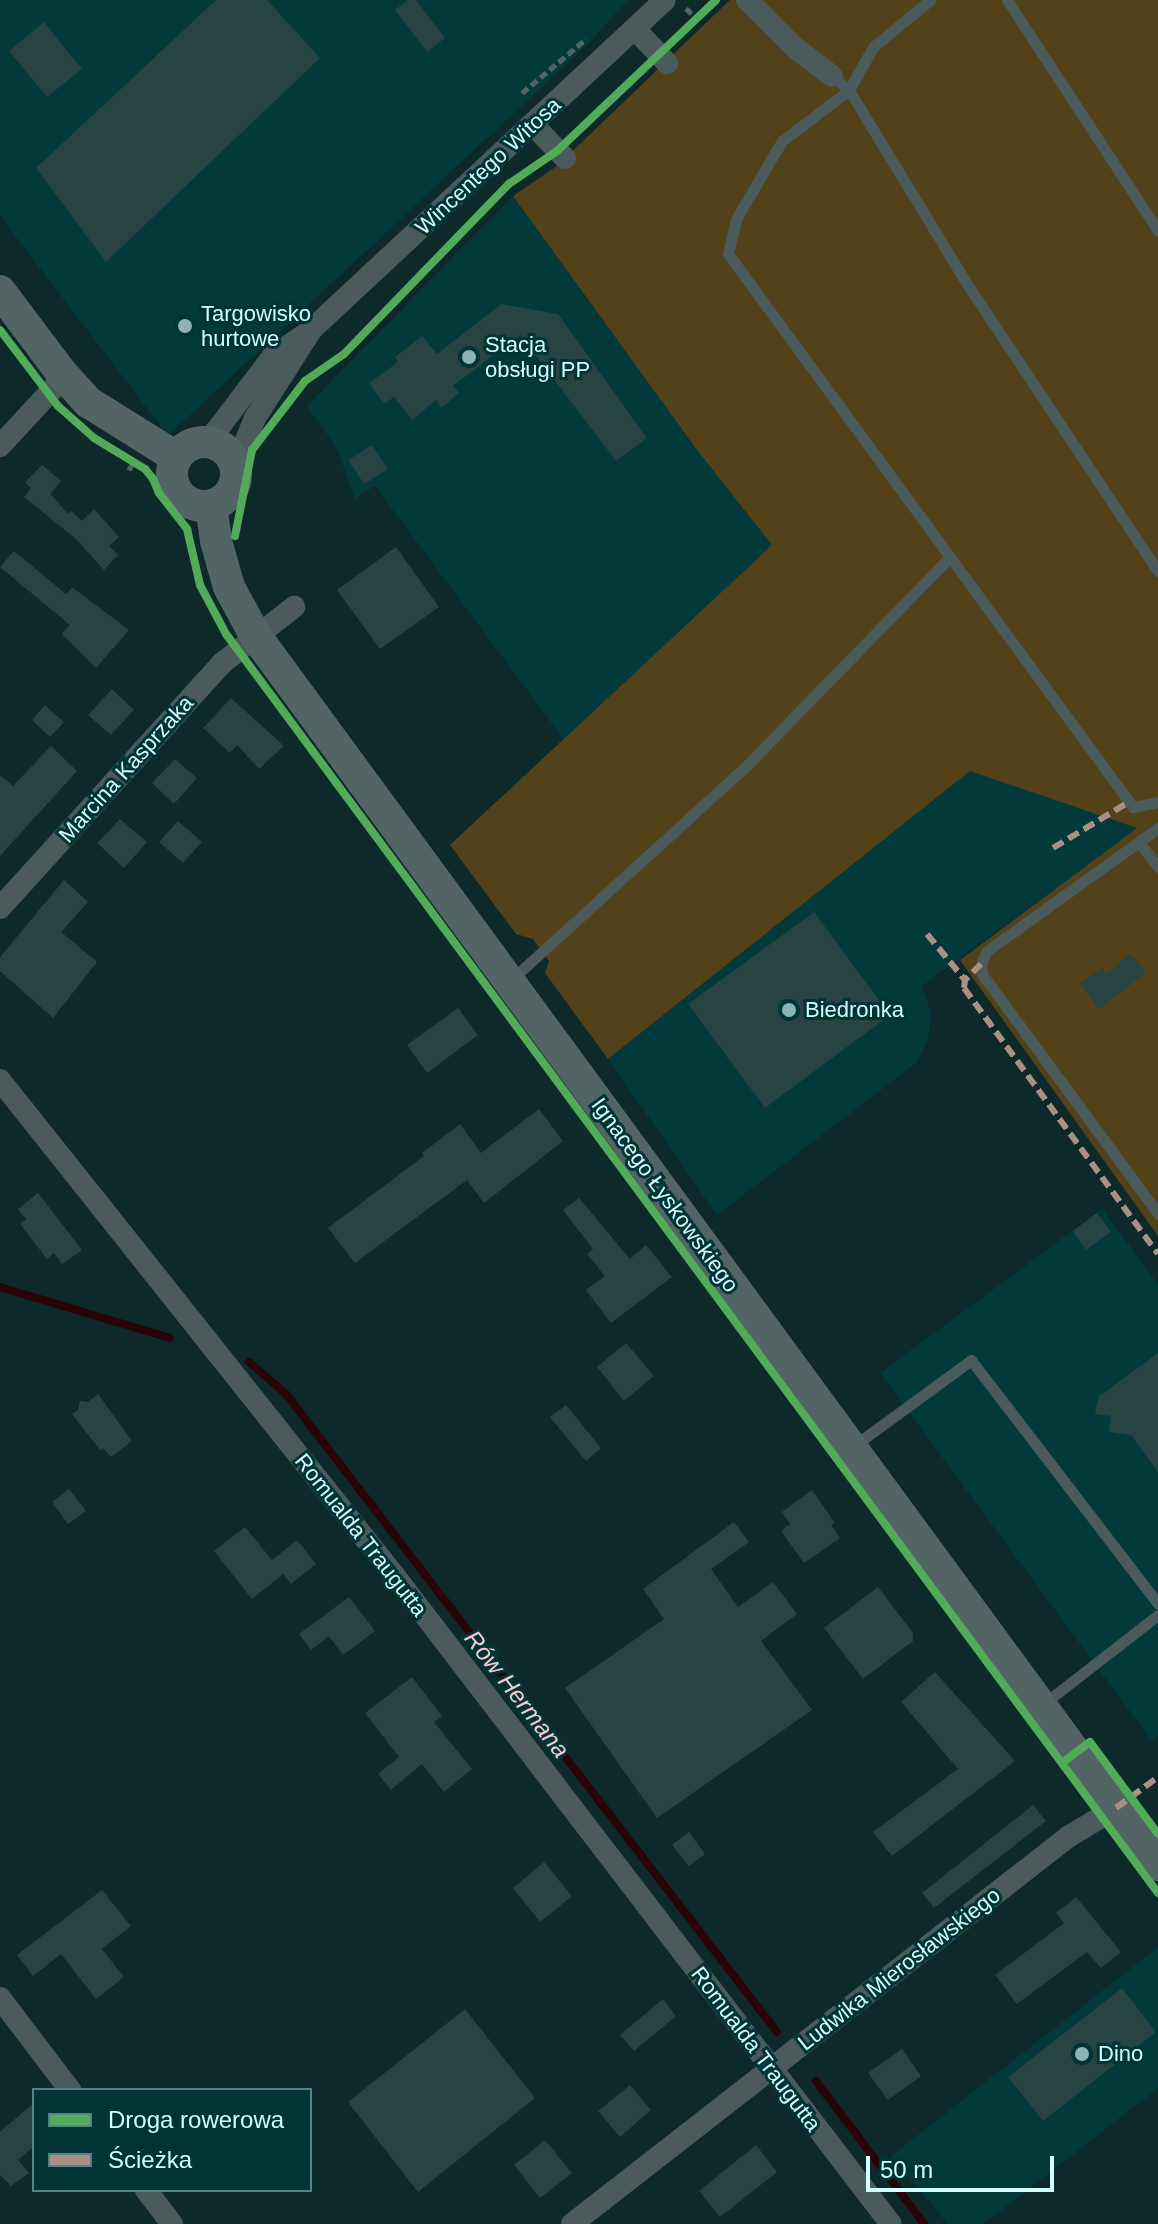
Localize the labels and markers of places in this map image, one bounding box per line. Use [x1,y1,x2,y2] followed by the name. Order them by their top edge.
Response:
[201,300,311,352] place label: Targowisko hurtowe
[176,317,194,335] marker: Targowisko hurtowe
[485,331,590,382] place label: Stacja obsługi PP
[460,348,478,366] marker: Stacja obsługi PP
[805,997,904,1023] place label: Biedronka
[780,1001,798,1019] marker: Biedronka
[1098,2041,1143,2067] place label: Dino
[1073,2045,1091,2063] marker: Dino

